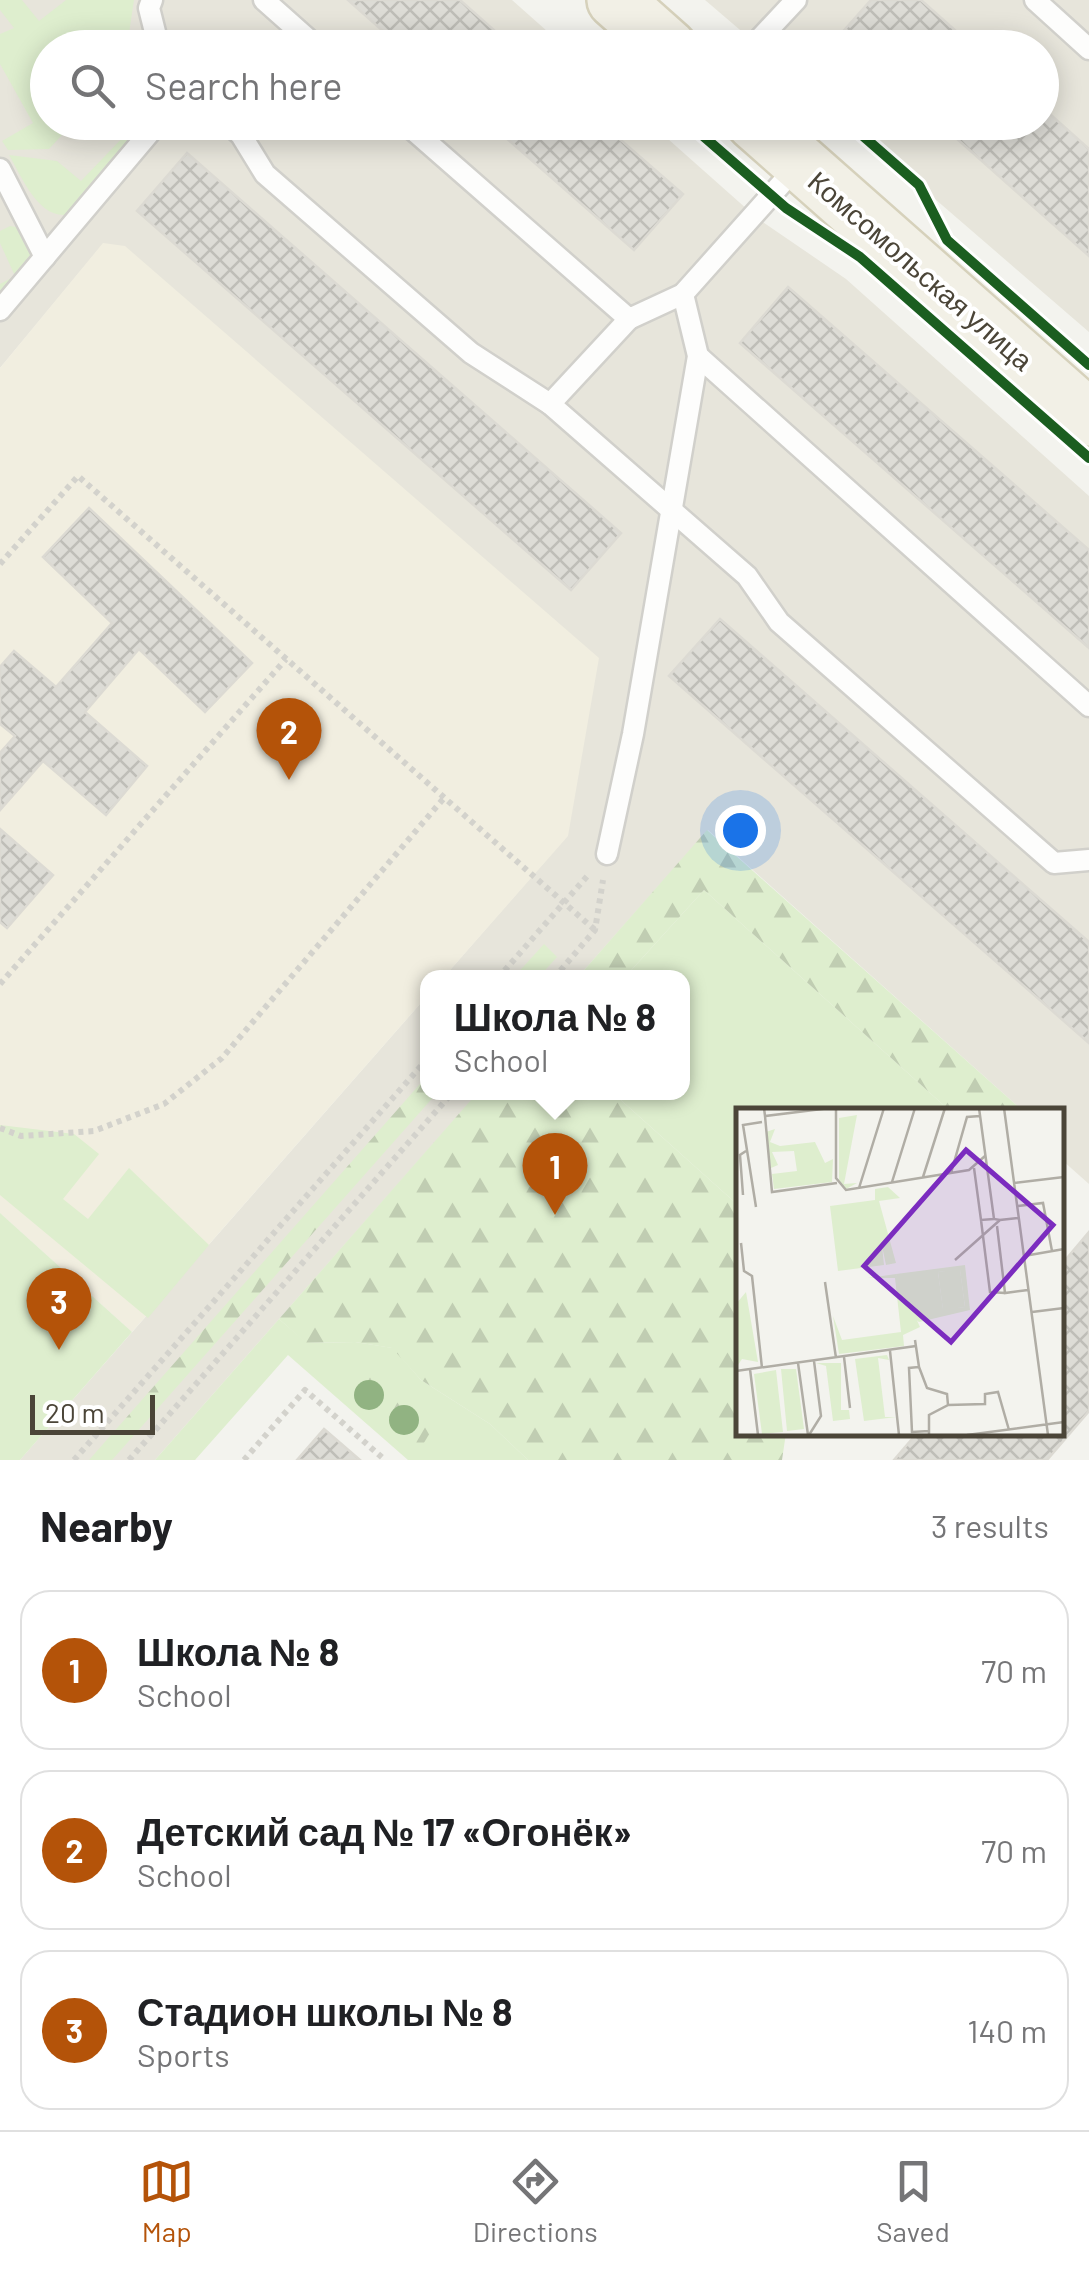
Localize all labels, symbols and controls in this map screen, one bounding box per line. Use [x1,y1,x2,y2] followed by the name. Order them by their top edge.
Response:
[30,30,1059,140] search box
[65,58,120,113] icon: search
[145,62,343,108] text: Search here
[802,163,1041,377] street label: Комсомольская улица
[256,698,322,780] pin: 2
[715,805,766,856] your location
[420,970,690,1100] popup
[454,993,656,1039] text: Школа № 8
[454,1040,548,1078] text: School
[736,1108,1064,1435] inset map
[522,1132,588,1215] pin: 1
[27,1268,92,1350] pin: 3
[30,1390,155,1434] scale bar
[45,1395,105,1429] text: 20 m
[40,1500,173,1550] text: Nearby
[931,1506,1049,1544] text: 3 results
[137,1628,339,1674] text: Школа № 8
[69,1651,80,1689] text: 1
[981,1651,1047,1689] text: 70 m
[137,1675,232,1713] text: School
[137,1808,632,1854] text: Детский сад № 17 «Огонёк»
[66,1831,83,1869] text: 2
[981,1831,1047,1869] text: 70 m
[137,1855,232,1893] text: School
[137,1988,513,2034] text: Стадион школы № 8
[66,2011,83,2049] text: 3
[967,2011,1047,2049] text: 140 m
[137,2035,230,2073] text: Sports
[139,2154,194,2248] tab: Map
[473,2154,598,2248] tab: Directions
[876,2154,950,2248] tab: Saved

